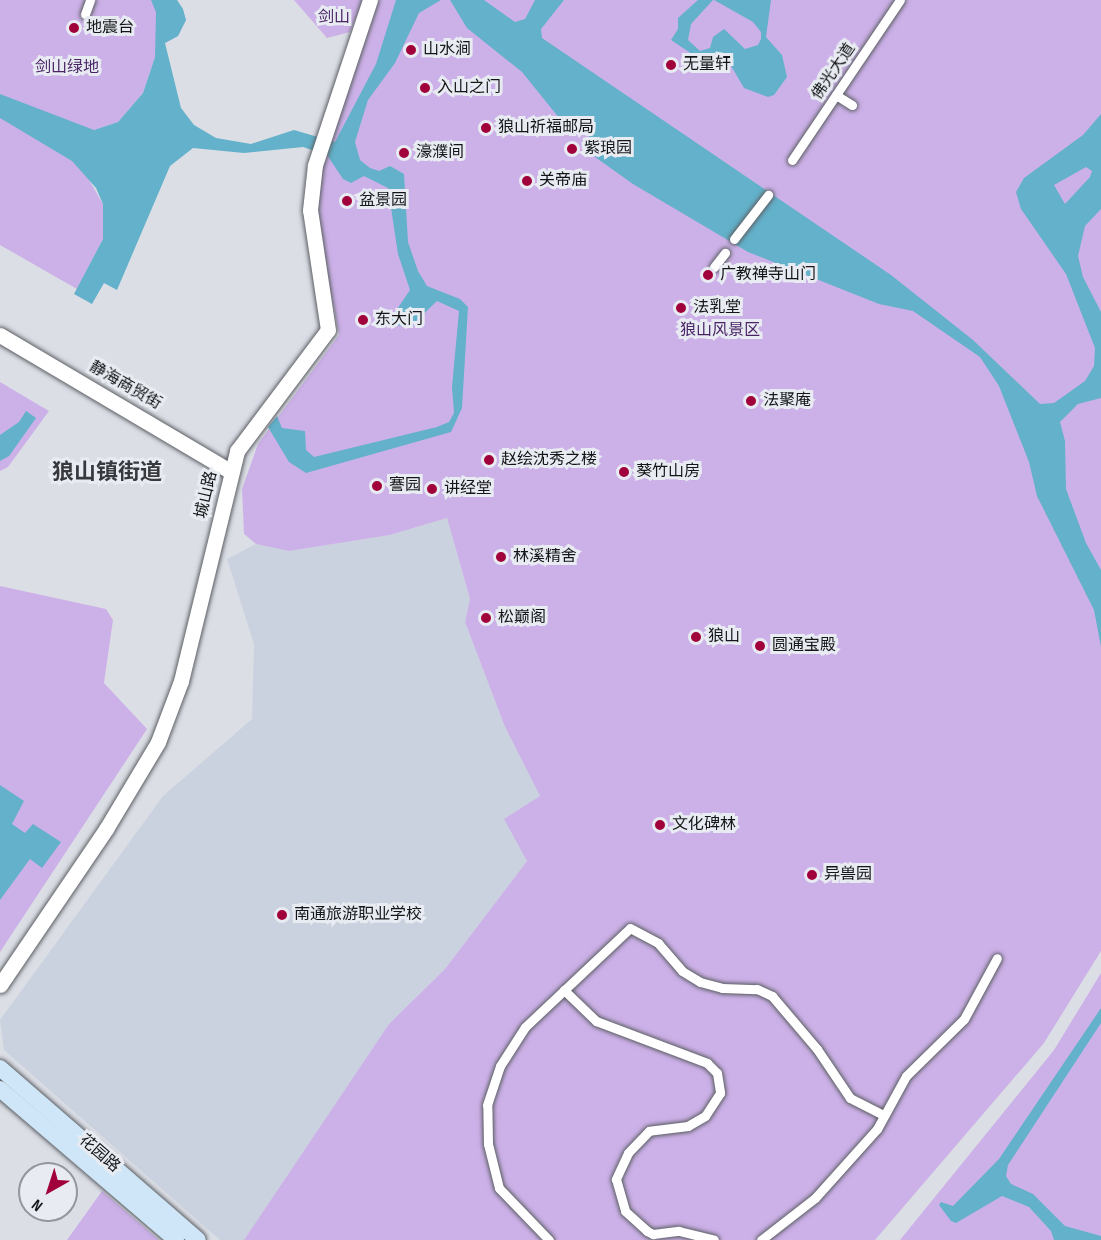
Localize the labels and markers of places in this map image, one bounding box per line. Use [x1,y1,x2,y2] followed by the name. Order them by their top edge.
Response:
[86,18,134,38] place label: 地震台
[67,21,81,35] marker: 地震台
[423,40,471,60] place label: 山水涧
[404,43,418,57] marker: 山水涧
[683,55,731,75] place label: 无量轩
[664,58,678,72] marker: 无量轩
[437,78,501,98] place label: 入山之门
[418,81,432,95] marker: 入山之门
[498,118,594,138] place label: 狼山祈福邮局
[479,121,493,135] marker: 狼山祈福邮局
[584,139,632,159] place label: 紫琅园
[565,142,579,156] marker: 紫琅园
[416,143,464,163] place label: 濠濮间
[397,146,411,160] marker: 濠濮间
[539,171,587,191] place label: 关帝庙
[520,174,534,188] marker: 关帝庙
[359,191,407,211] place label: 盆景园
[340,194,354,208] marker: 盆景园
[720,265,816,285] place label: 广教禅寺山门
[701,268,715,282] marker: 广教禅寺山门
[693,298,741,318] place label: 法乳堂
[674,301,688,315] marker: 法乳堂
[375,310,423,330] place label: 东大门
[356,313,370,327] marker: 东大门
[763,391,811,411] place label: 法聚庵
[744,394,758,408] marker: 法聚庵
[501,450,597,470] place label: 赵绘沈秀之楼
[482,453,496,467] marker: 赵绘沈秀之楼
[636,462,700,482] place label: 葵竹山房
[617,465,631,479] marker: 葵竹山房
[389,476,421,496] place label: 謇园
[370,479,384,493] marker: 謇园
[444,479,492,499] place label: 讲经堂
[425,482,439,496] marker: 讲经堂
[513,547,577,567] place label: 林溪精舍
[494,550,508,564] marker: 林溪精舍
[498,608,546,628] place label: 松巅阁
[479,611,493,625] marker: 松巅阁
[708,627,740,647] place label: 狼山
[689,630,703,644] marker: 狼山
[772,636,836,656] place label: 圆通宝殿
[753,639,767,653] marker: 圆通宝殿
[672,815,736,835] place label: 文化碑林
[653,818,667,832] marker: 文化碑林
[824,865,872,885] place label: 异兽园
[805,868,819,882] marker: 异兽园
[294,905,422,925] place label: 南通旅游职业学校
[275,908,289,922] marker: 南通旅游职业学校

